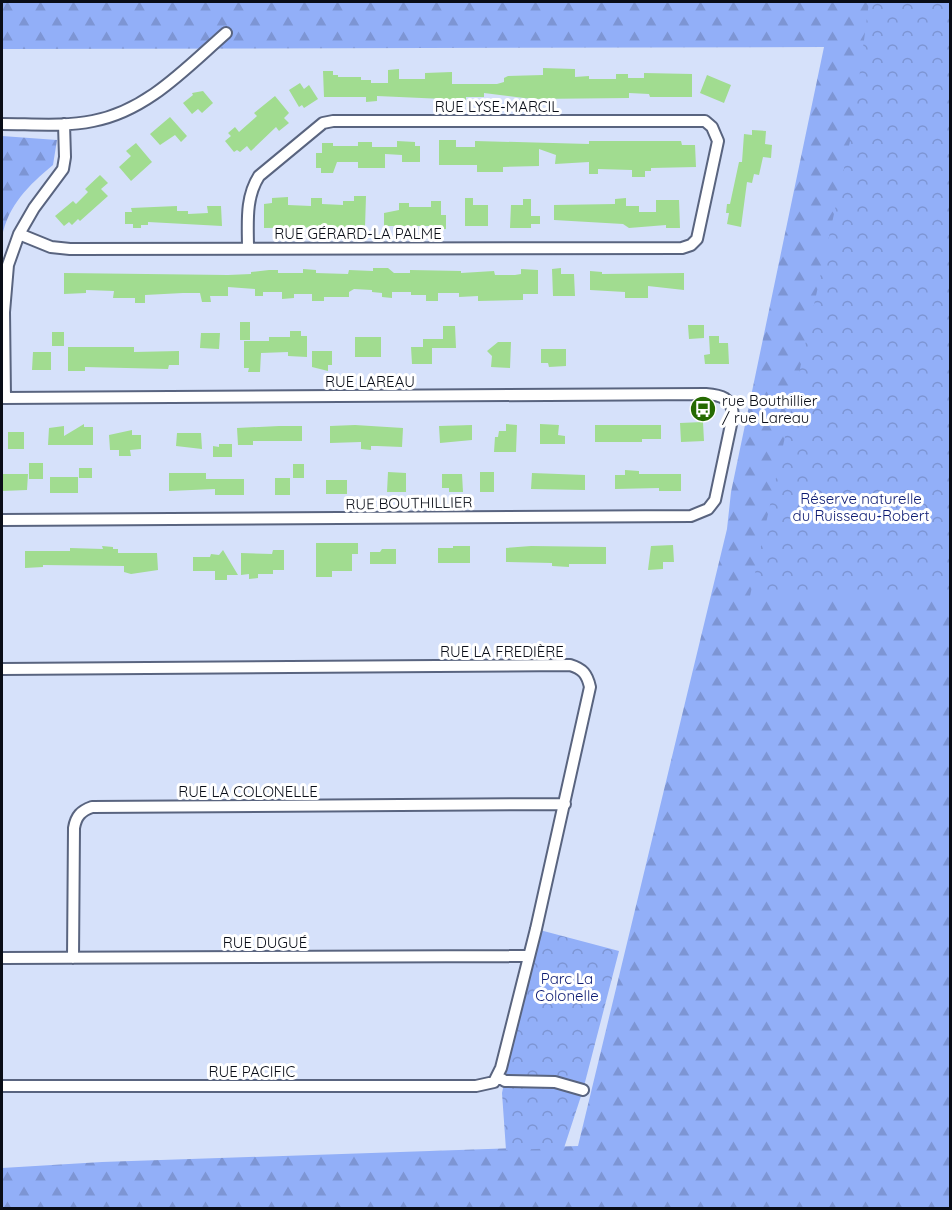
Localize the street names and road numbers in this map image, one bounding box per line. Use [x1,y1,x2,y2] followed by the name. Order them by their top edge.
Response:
[435,97,559,116] street label: RUE LYSE-MARCIL
[274,224,442,243] street label: RUE GÉRARD-LA PALME
[325,372,415,391] street label: RUE LAREAU
[345,492,473,514] street label: RUE BOUTHILLIER
[440,642,564,661] street label: RUE LA FREDIÈRE
[178,782,318,801] street label: RUE LA COLONELLE
[223,933,307,952] street label: RUE DUGUÉ
[209,1062,296,1081] street label: RUE PACIFIC

